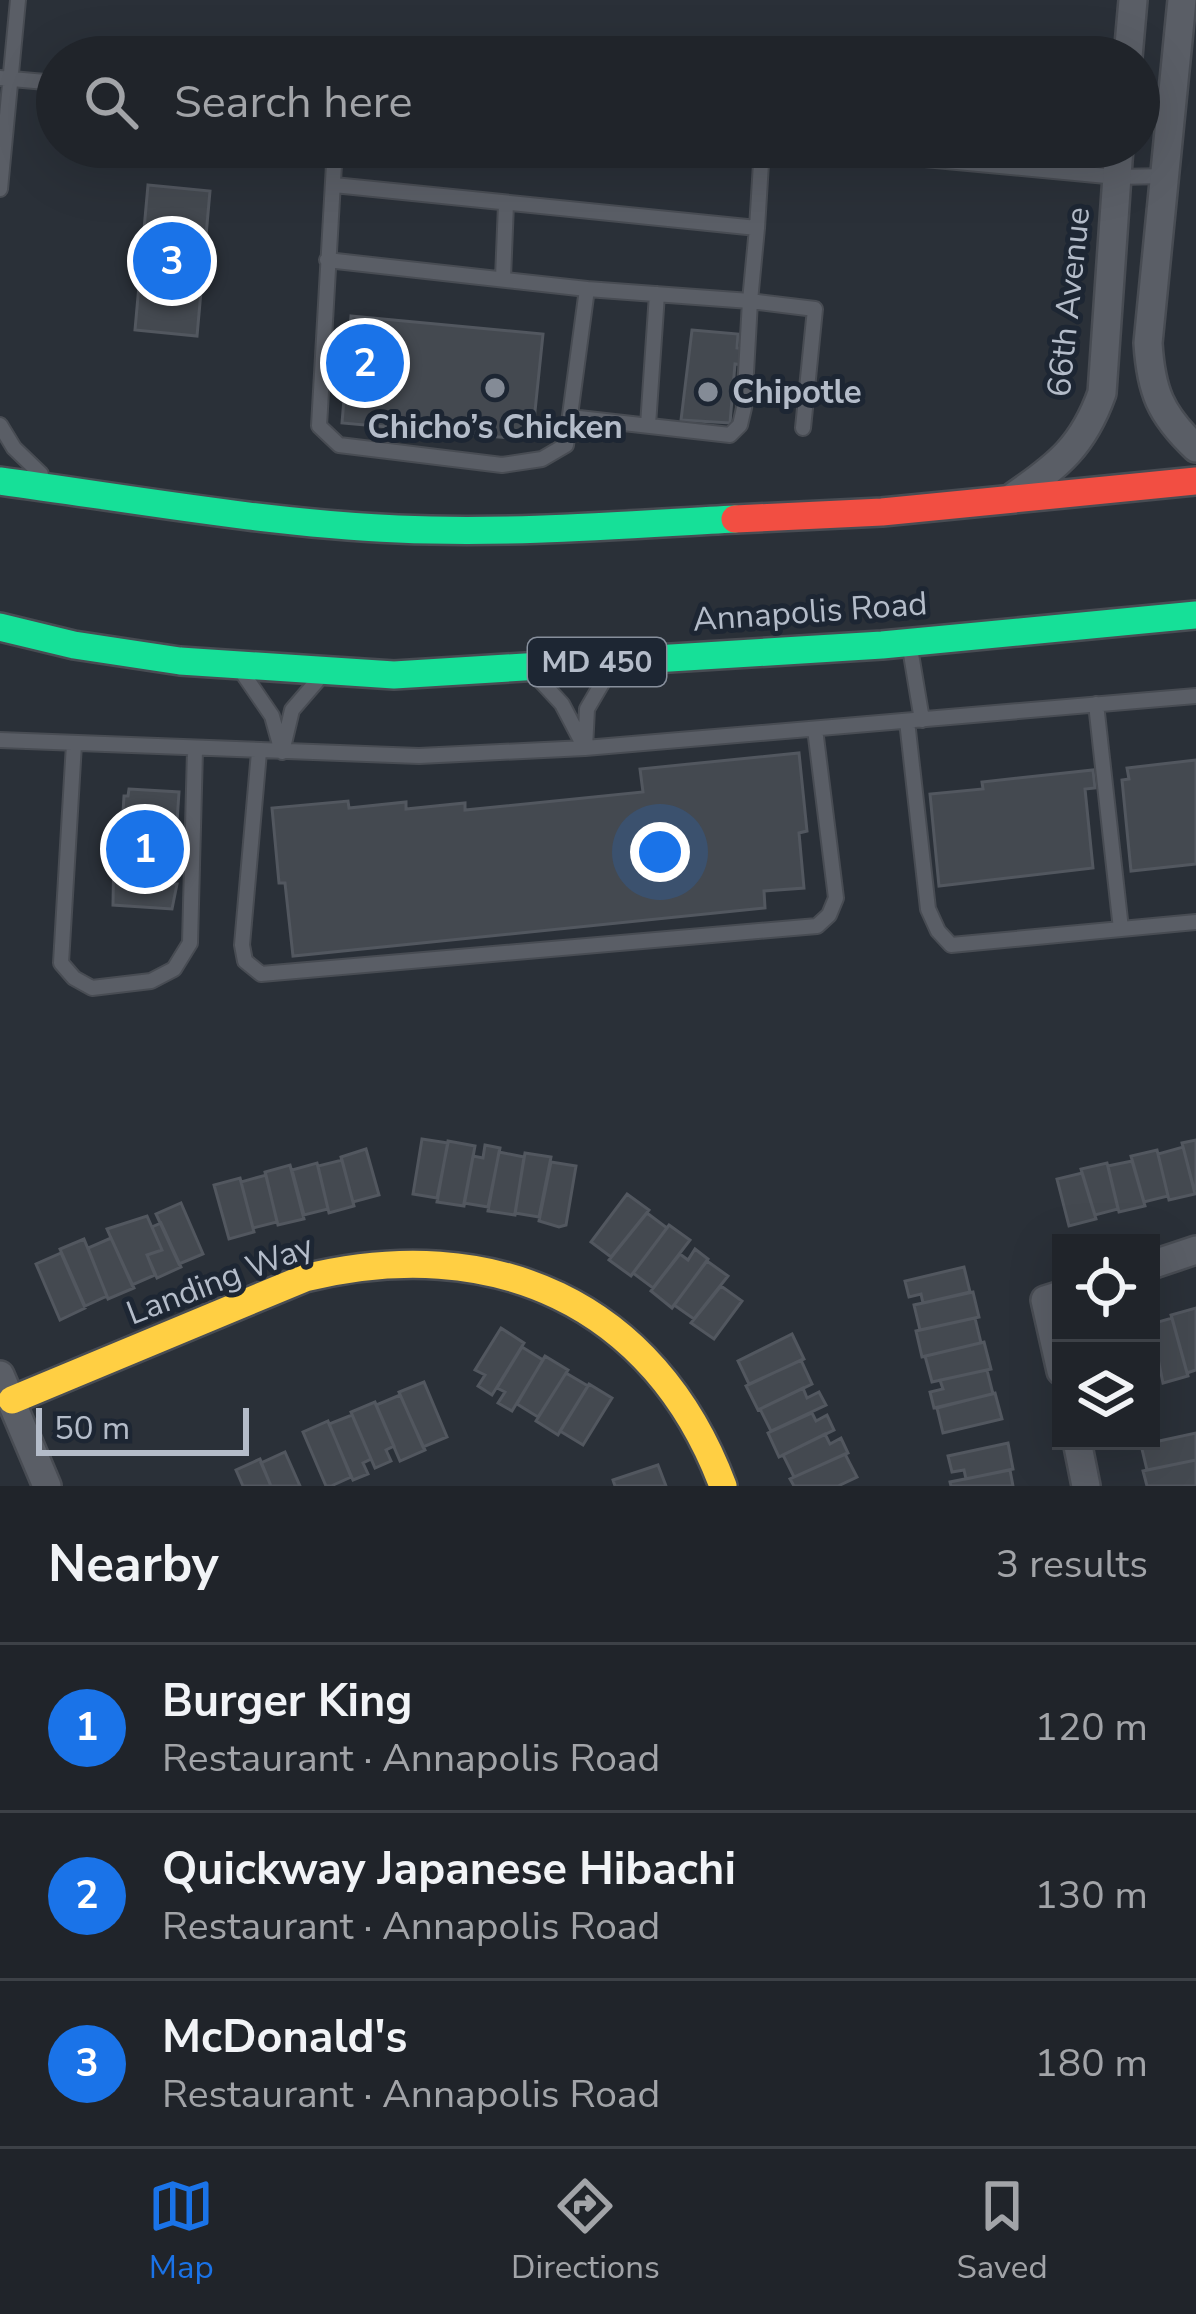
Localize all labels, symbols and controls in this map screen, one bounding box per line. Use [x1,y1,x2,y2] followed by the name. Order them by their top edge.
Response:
[36,36,1160,168] search box
[78,69,144,135] icon: search
[174,72,413,133] text: Search here
[1037,205,1101,399] street label: 66th Avenue
[133,216,211,306] pin: 3
[326,318,404,408] pin: 2
[732,370,862,415] place label: Chipotle
[482,375,508,401] marker: Chicho’s Chicken
[695,379,721,405] marker: Chipotle
[367,405,623,450] place label: Chicho’s Chicken
[691,581,929,643] street label: Annapolis Road
[528,638,666,686] road number: MD 450
[106,804,184,894] pin: 1
[630,822,690,882] your location
[120,1224,320,1336] street label: Landing Way
[1052,1234,1160,1450] map controls
[1052,1234,1160,1342] button: locate
[1052,1342,1160,1450] button: layers
[36,1402,249,1455] scale bar
[54,1406,130,1451] text: 50 m
[48,1529,219,1599] text: Nearby
[996,1538,1148,1591] text: 3 results
[162,1671,413,1732] text: Burger King
[75,1701,99,1754] text: 1
[1034,1701,1148,1754] text: 120 m
[162,1732,660,1785] text: Restaurant · Annapolis Road
[162,1839,736,1900] text: Quickway Japanese Hibachi
[75,1869,99,1922] text: 2
[1034,1869,1148,1922] text: 130 m
[162,1900,660,1953] text: Restaurant · Annapolis Road
[162,2007,407,2068] text: McDonald's
[75,2037,99,2090] text: 3
[1034,2037,1148,2090] text: 180 m
[162,2068,660,2121] text: Restaurant · Annapolis Road
[148,2173,214,2290] tab: Map
[511,2173,660,2290] tab: Directions
[956,2173,1048,2290] tab: Saved

